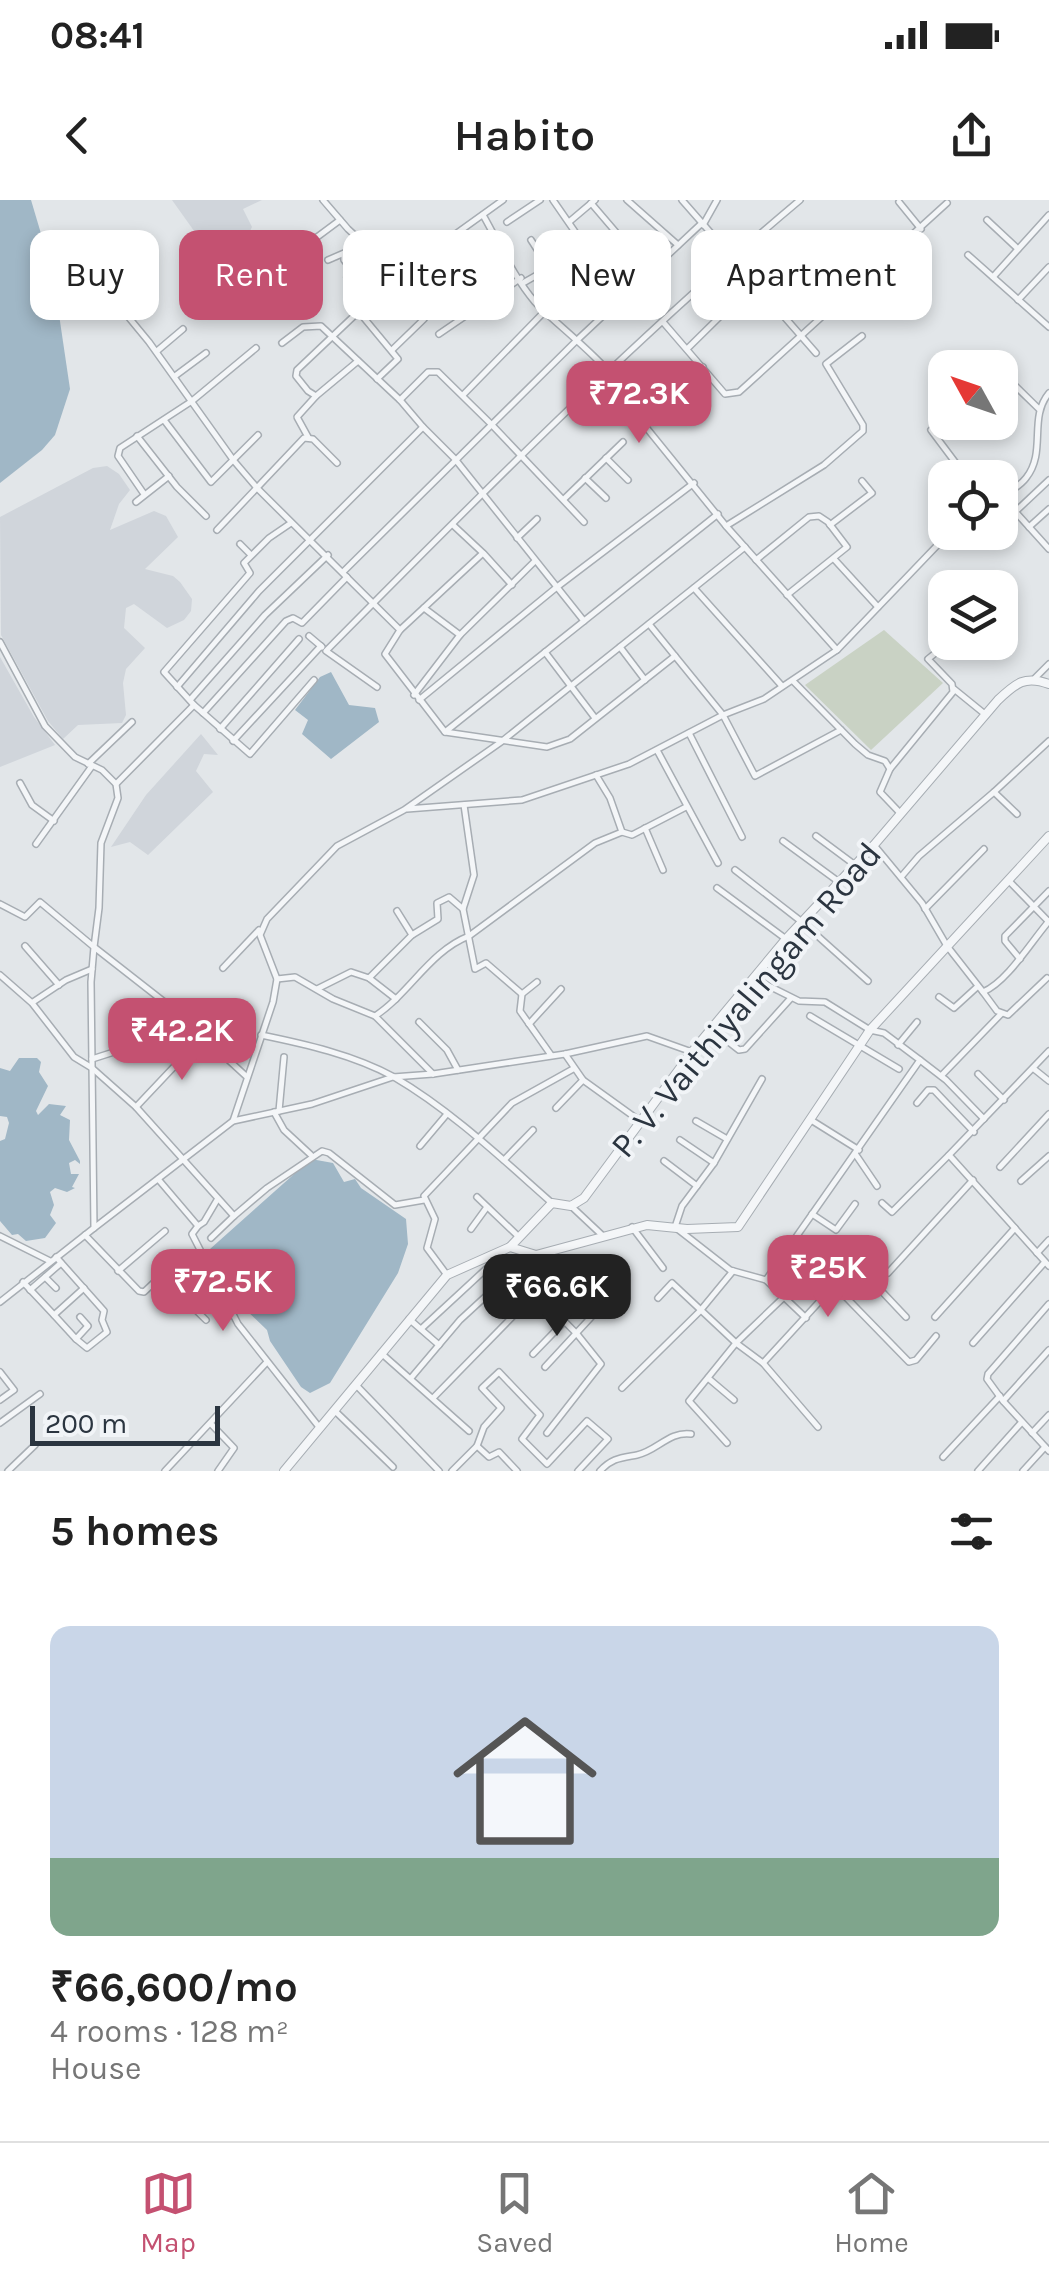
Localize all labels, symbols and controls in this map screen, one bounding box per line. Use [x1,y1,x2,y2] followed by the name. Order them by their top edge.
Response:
[50,13,145,58] text: 08:41
[50,108,105,163] icon: back
[944,108,999,163] icon: share
[454,109,595,161] text: Habito
[30,230,159,320] chip: Buy
[179,230,323,320] chip: Rent
[343,230,514,320] chip: Filters
[534,230,671,320] chip: New
[691,230,932,320] chip: Apartment
[928,350,1018,440] north arrow
[928,350,1018,660] map controls
[558,361,720,446] pin: ₹72.3K
[588,375,690,412] text: ₹72.3K
[928,460,1018,550] button: locate
[928,570,1018,660] button: layers
[602,834,890,1166] street label: P. V. Vaithiyalingam Road
[101,998,263,1083] pin: ₹42.2K
[130,1012,234,1049] text: ₹42.2K
[769,1235,887,1320] pin: ₹25K
[142,1249,304,1334] pin: ₹72.5K
[789,1249,867,1286] text: ₹25K
[476,1254,638,1339] pin: ₹66.6K
[173,1263,273,1300] text: ₹72.5K
[505,1268,609,1305] text: ₹66.6K
[30,1401,220,1446] scale bar
[45,1407,127,1440] text: 200 m
[944,1504,999,1559] icon: filters
[50,1506,219,1556] text: 5 homes
[435,1691,615,1871] icon: home
[50,1962,298,2012] text: ₹66,600/mo
[50,2013,289,2050] text: 4 rooms · 128 m²
[50,2050,142,2087] text: House
[140,2166,196,2259] tab: Map
[476,2166,554,2259] tab: Saved
[834,2166,909,2259] tab: Home

